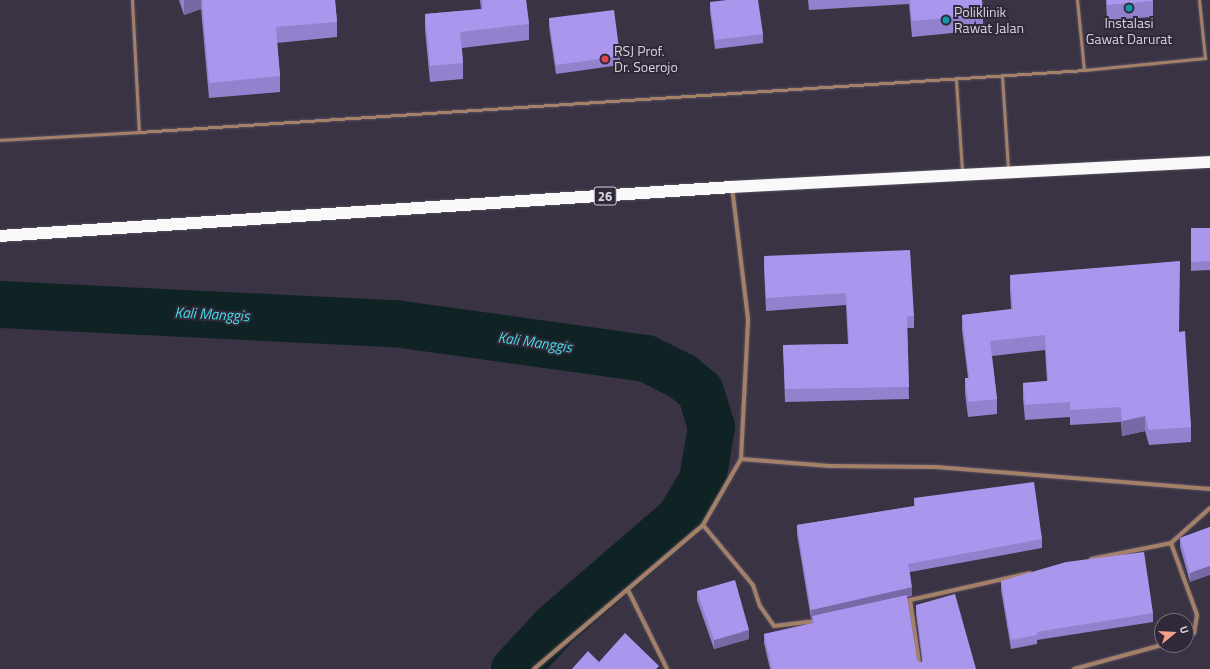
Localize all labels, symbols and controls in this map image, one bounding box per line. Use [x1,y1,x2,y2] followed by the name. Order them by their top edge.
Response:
[1124,3,1134,13] marker: Instalasi Gawat Darurat
[954,4,1024,36] place label: Poliklinik Rawat Jalan
[941,15,951,25] marker: Poliklinik Rawat Jalan
[1086,15,1172,48] place label: Instalasi Gawat Darurat
[614,43,678,76] place label: RSJ Prof. Dr. Soerojo
[599,53,611,65] marker: RSJ Prof. Dr. Soerojo
[593,185,617,207] road number: 26
[174,303,250,325] water label: Kali Manggis
[497,328,573,356] water label: Kali Manggis
[1154,613,1194,653] north arrow
[1176,624,1193,635] text: U

